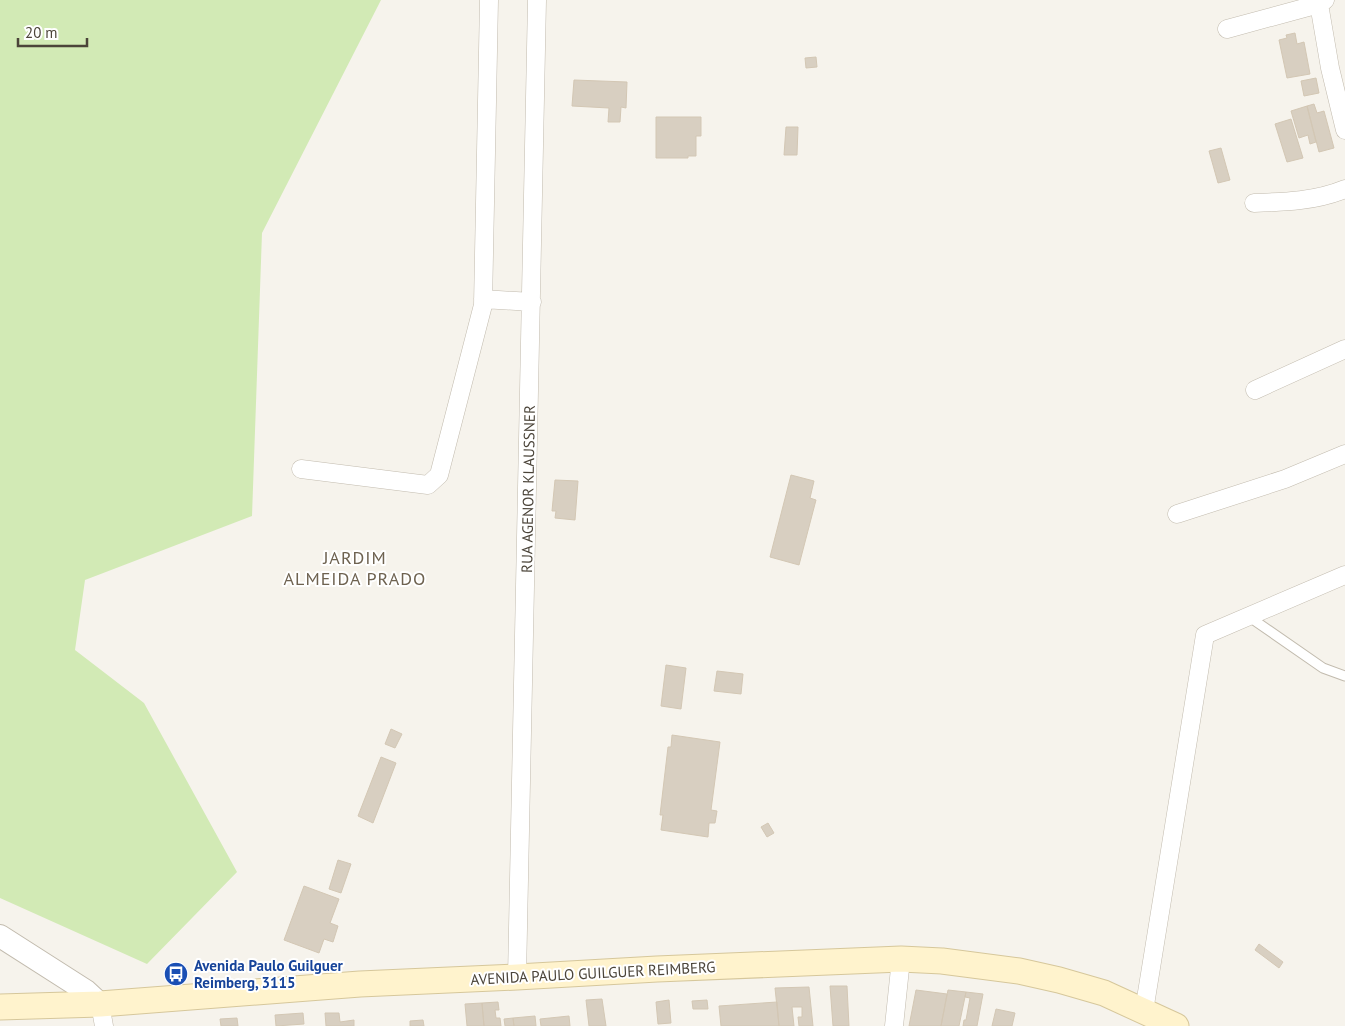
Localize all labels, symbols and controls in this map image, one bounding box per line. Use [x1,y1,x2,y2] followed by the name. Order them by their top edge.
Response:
[18,15,86,47] scale bar
[25,23,58,42] text: 20 m
[517,405,539,573] street label: RUA AGENOR KLAUSSNER
[284,546,426,590] district label: JARDIM ALMEIDA PRADO
[194,956,344,992] place label: Avenida Paulo Guilguer Reimberg, 3115
[470,957,716,989] street label: AVENIDA PAULO GUILGUER REIMBERG
[163,961,189,987] bus stop icon: Avenida Paulo Guilguer Reimberg, 3115

